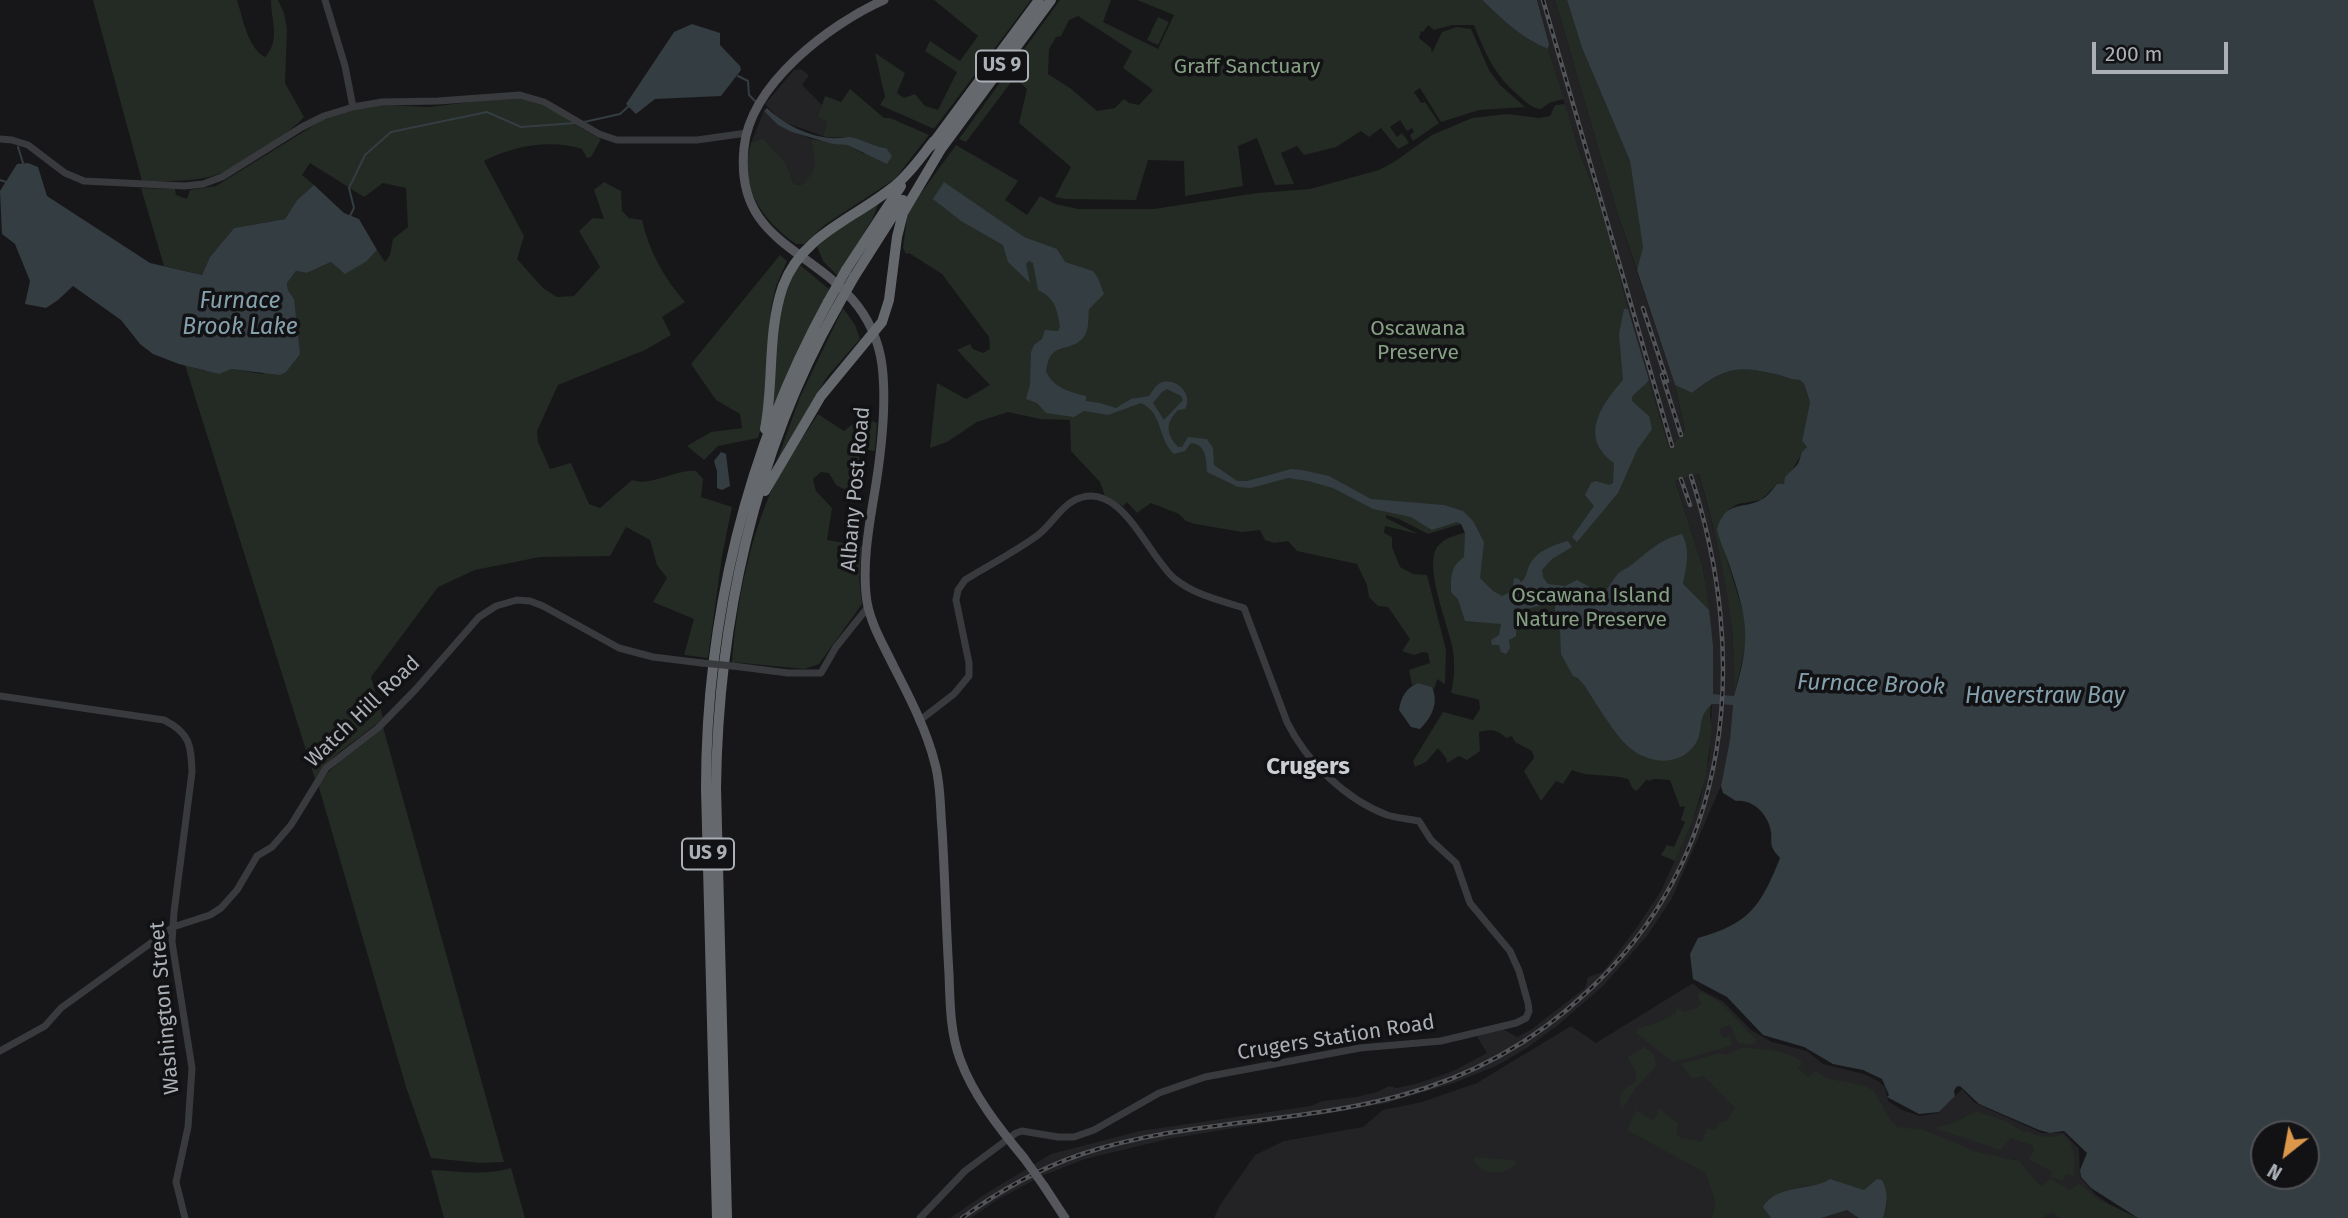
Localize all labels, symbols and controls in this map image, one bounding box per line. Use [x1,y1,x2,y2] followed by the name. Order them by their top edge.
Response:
[2096,28,2232,72] scale bar
[2105,41,2162,67] text: 200 m
[976,50,1028,82] road number: US 9
[1174,54,1320,80] park label: Graff Sanctuary
[182,288,298,342] water label: Furnace Brook Lake
[1370,316,1466,366] park label: Oscawana Preserve
[836,406,876,572] street label: Albany Post Road
[1511,583,1671,633] park label: Oscawana Island Nature Preserve
[300,651,426,773] street label: Watch Hill Road
[1797,669,1945,701] water label: Furnace Brook
[1965,683,2125,711] water label: Haverstraw Bay
[1266,753,1350,781] district label: Crugers
[682,838,734,870] road number: US 9
[145,920,185,1096] street label: Washington Street
[1236,1010,1436,1066] street label: Crugers Station Road
[2250,1120,2320,1190] north arrow
[2264,1159,2286,1185] text: N

